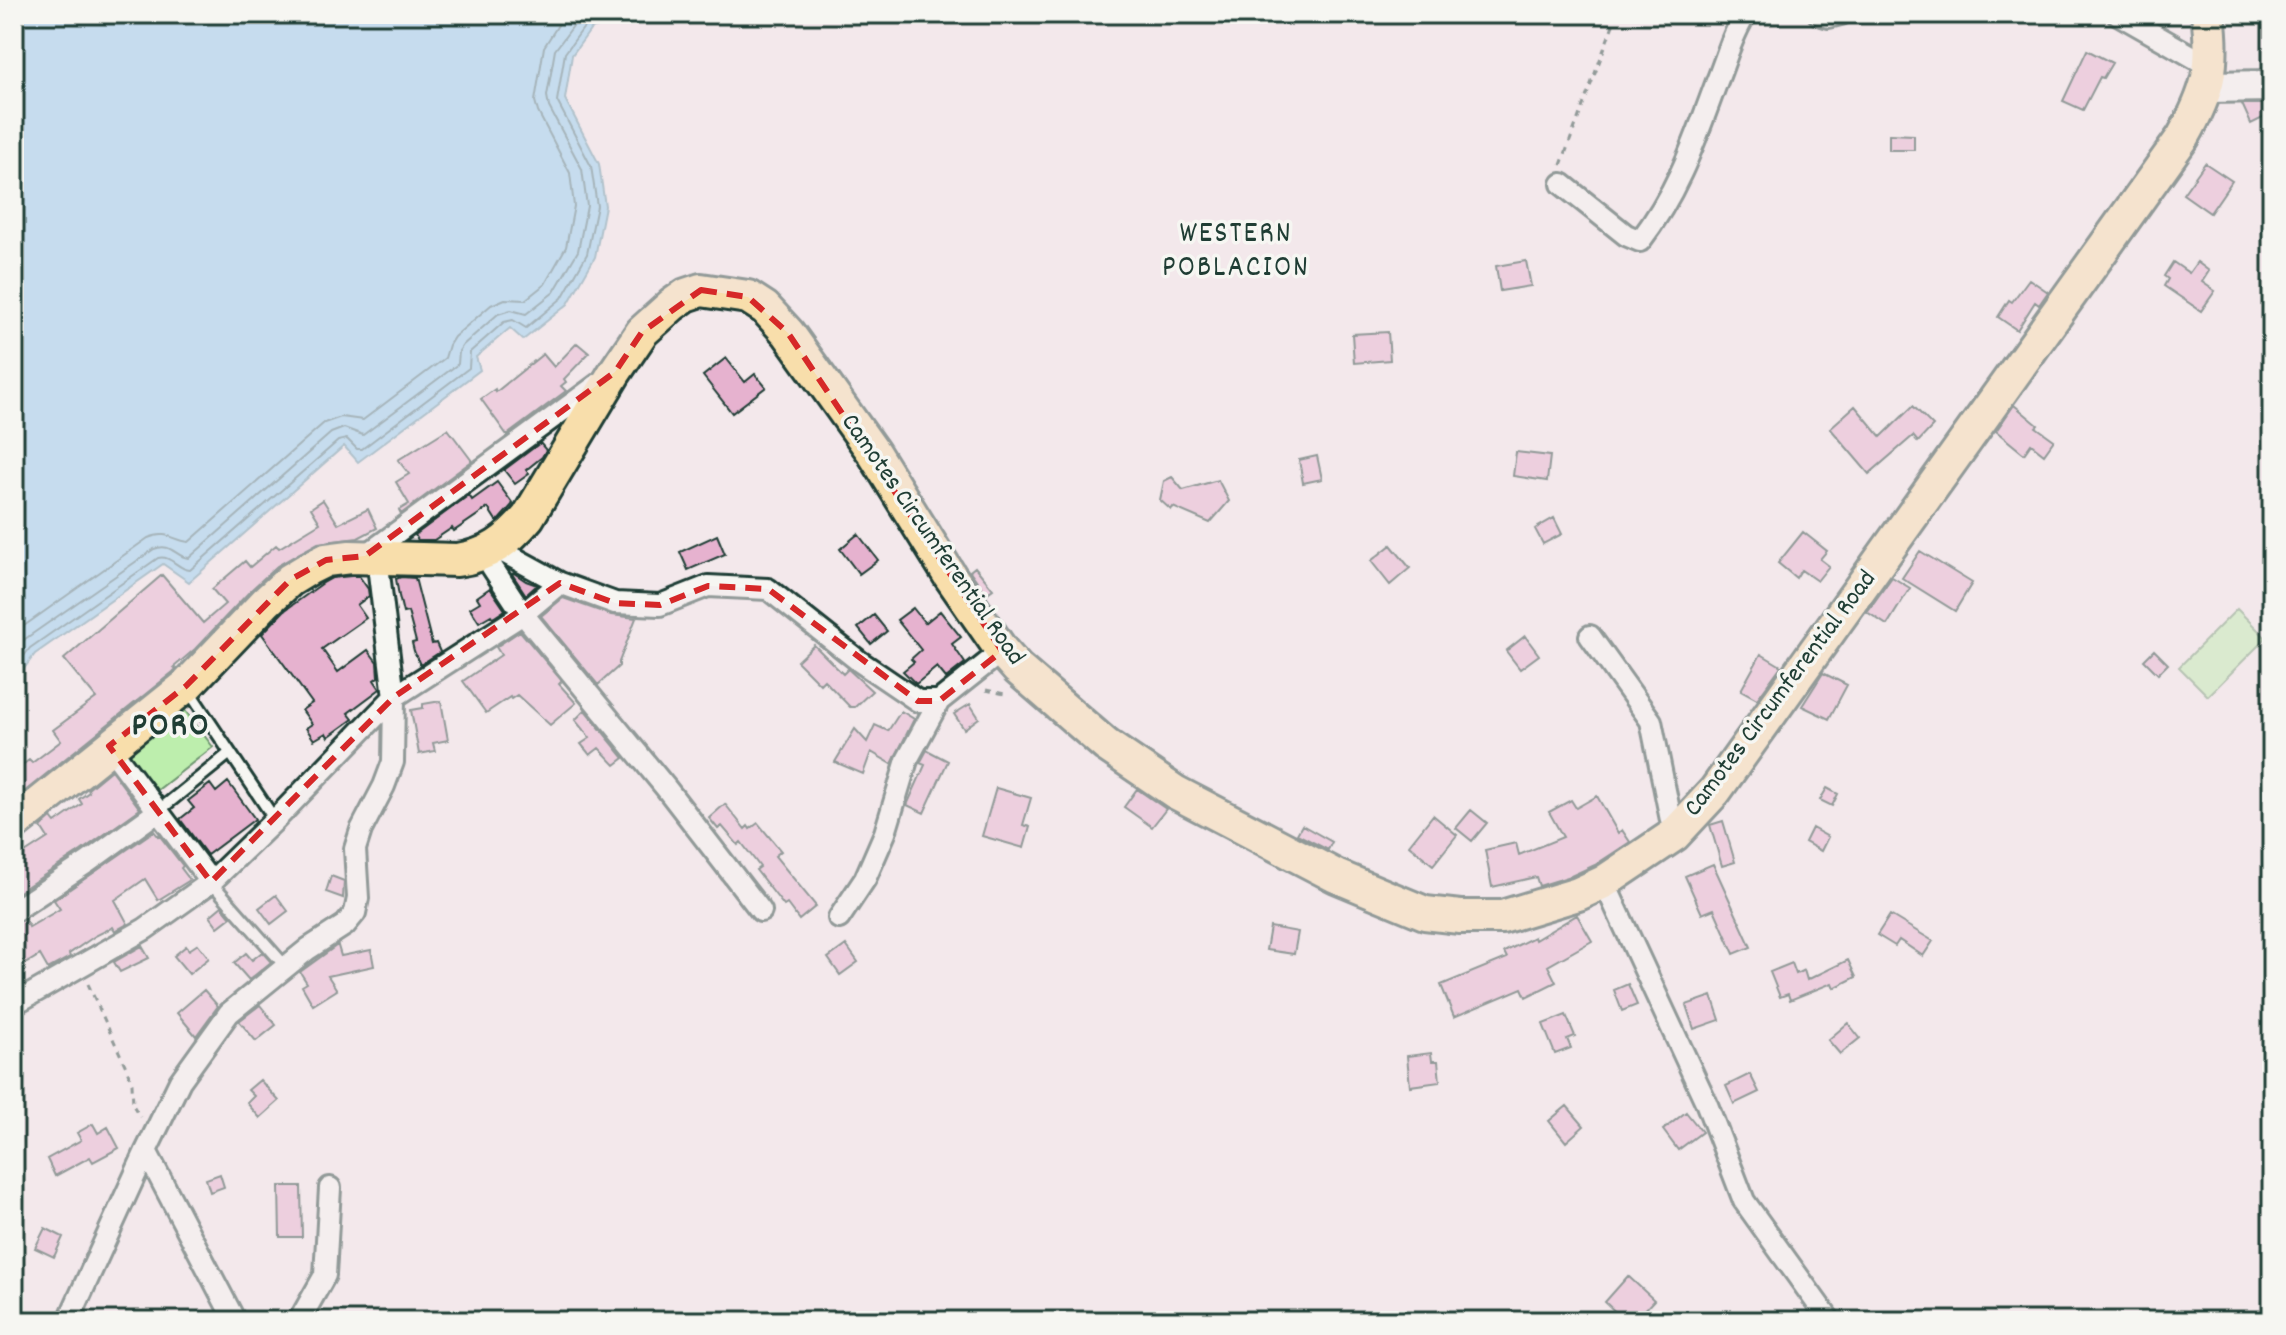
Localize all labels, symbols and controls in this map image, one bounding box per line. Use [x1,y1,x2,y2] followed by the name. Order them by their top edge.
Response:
[1162,214,1310,291] district label: WESTERN POBLACION
[831,406,1033,674] street label: Camotes Circumferential Road
[1676,563,1886,825] street label: Camotes Circumferential Road
[131,703,211,752] district label: PORO

